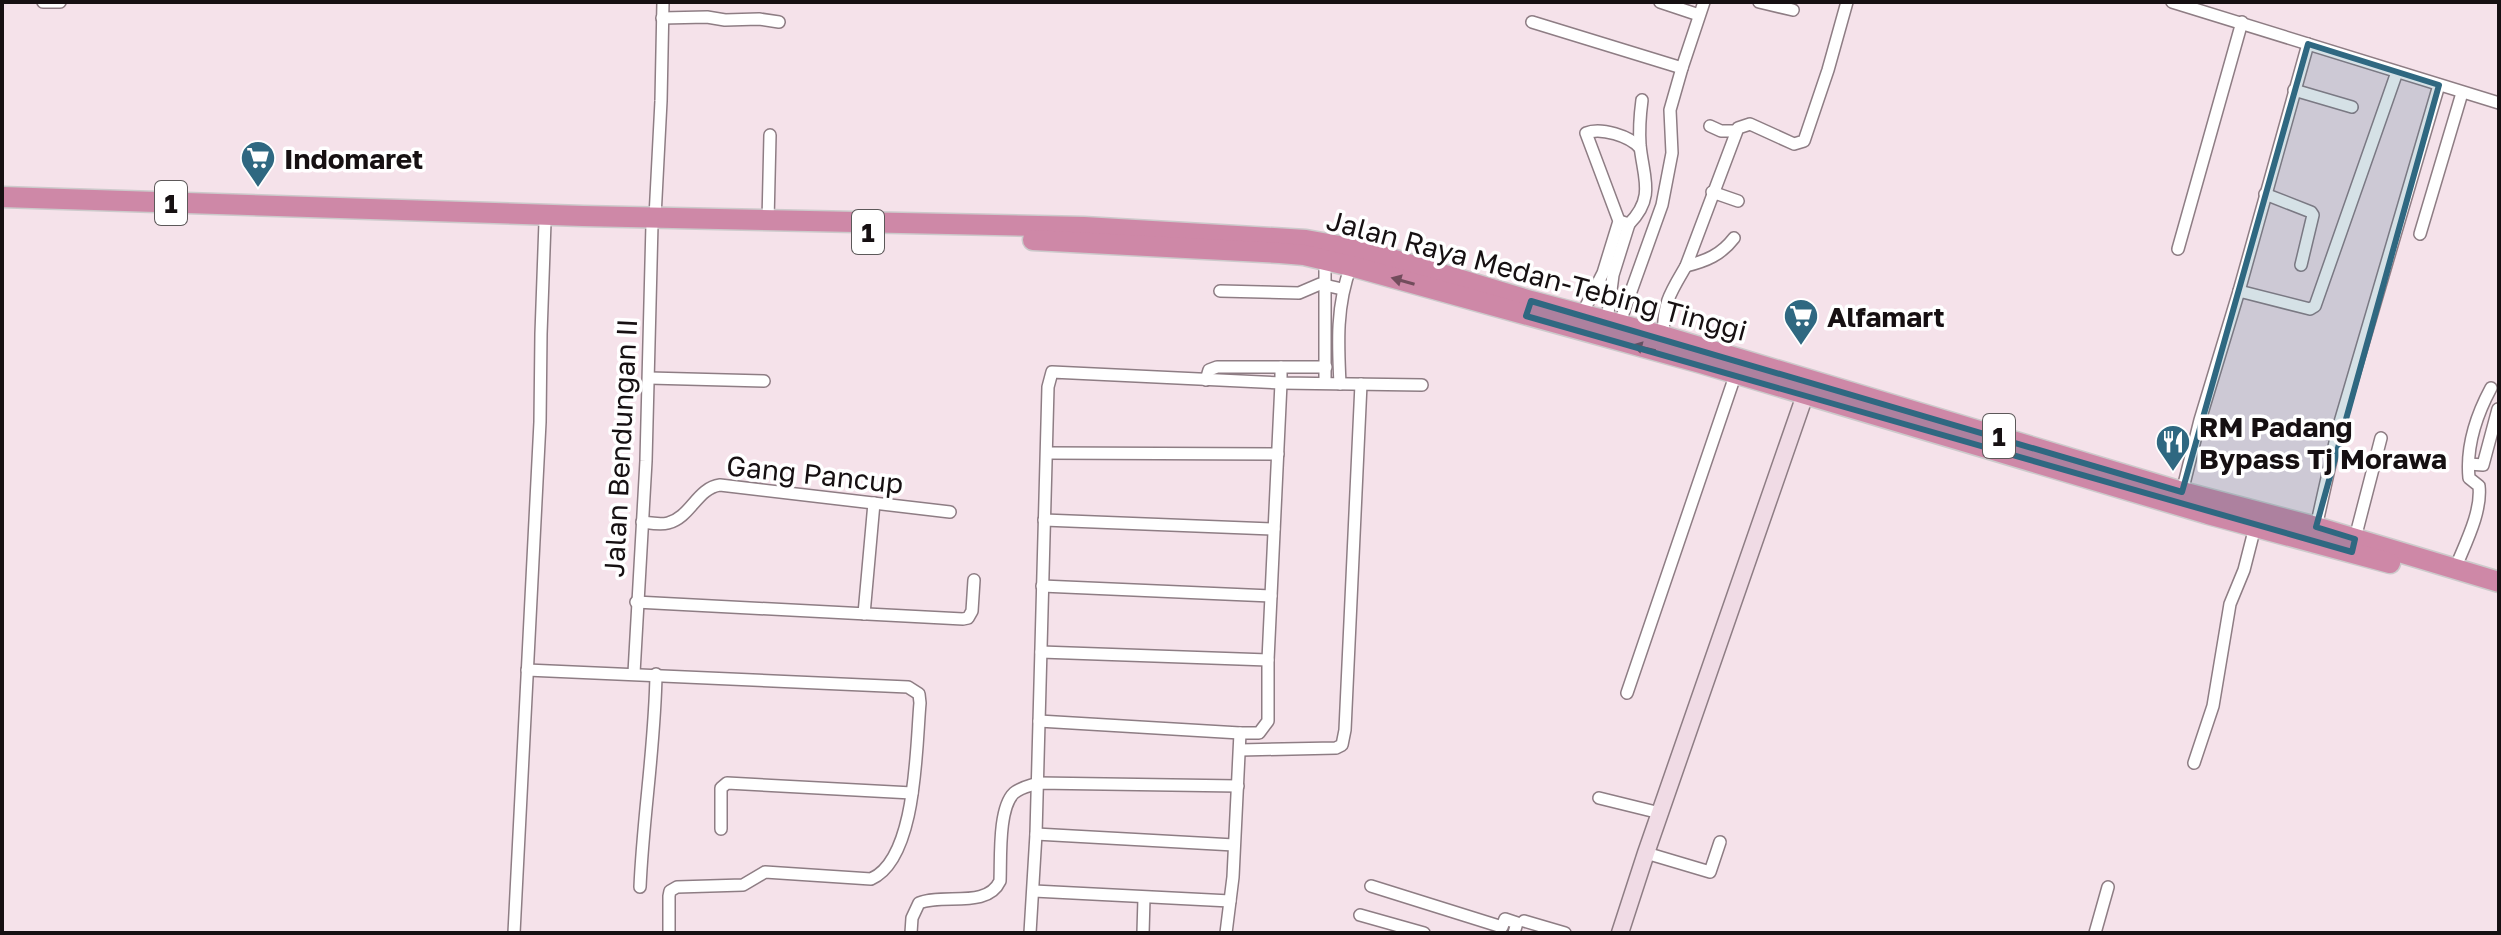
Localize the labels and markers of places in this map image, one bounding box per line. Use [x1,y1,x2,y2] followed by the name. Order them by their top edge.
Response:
[239,139,277,189] supermarket icon: Indomaret
[284,142,423,175] place label: Indomaret
[1782,297,1820,347] supermarket icon: Alfamart
[1827,300,1945,333] place label: Alfamart
[2199,410,2447,475] place label: RM Padang Bypass Tj Morawa
[2154,423,2192,473] restaurant icon: RM Padang Bypass Tj Morawa

